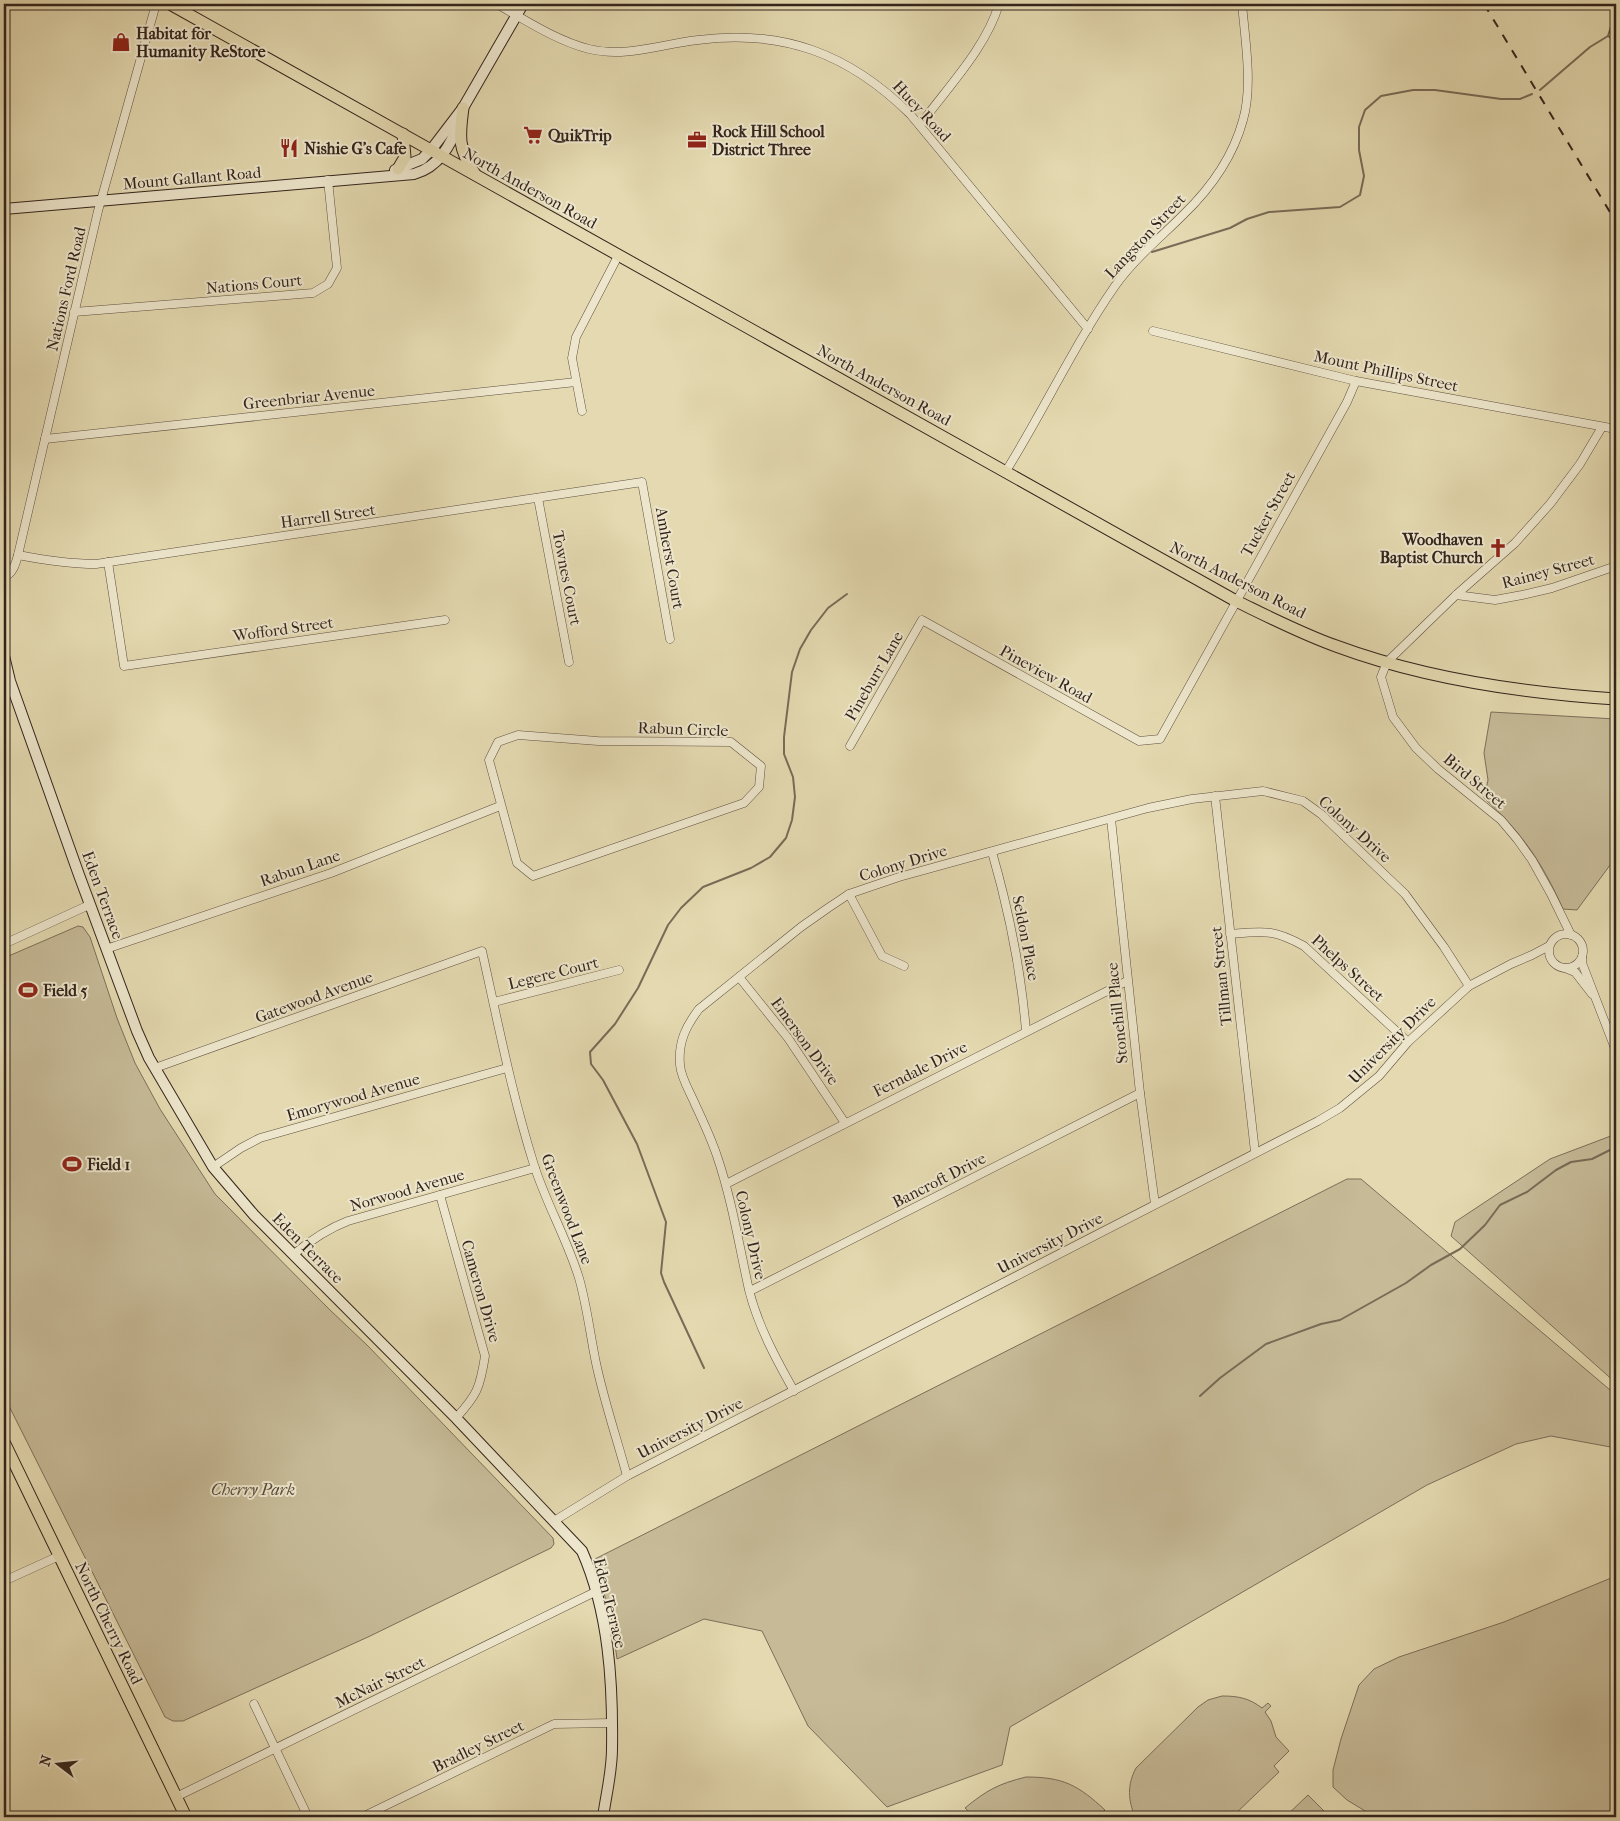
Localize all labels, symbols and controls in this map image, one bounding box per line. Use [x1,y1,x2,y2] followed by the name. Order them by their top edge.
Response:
[136,24,266,62] place label: Habitat for Humanity ReStore
[110,31,132,53] shop icon: Habitat for Humanity ReStore
[889,76,955,146] street label: Huey Road
[712,122,825,159] place label: Rock Hill School District Three
[522,124,544,146] supermarket icon: QuikTrip
[548,126,612,146] place label: QuikTrip
[686,129,708,151] office icon: Rock Hill School District Three
[278,137,300,159] restaurant icon: Nishie G's Cafe
[304,139,407,158] place label: Nishie G's Cafe
[460,143,601,233] street label: North Anderson Road
[122,162,262,194] street label: Mount Gallant Road
[1101,189,1189,283] street label: Langston Street
[42,225,90,353] street label: Nations Ford Road
[205,270,303,298] street label: Nations Court
[814,340,955,430] street label: North Anderson Road
[1312,346,1460,396] street label: Mount Phillips Street
[242,381,376,413] street label: Greenbriar Avenue
[1237,468,1299,560] street label: Tucker Street
[279,500,377,532] street label: Harrell Street
[652,505,688,611] street label: Amherst Court
[549,529,586,627] street label: Townes Court
[1380,530,1484,568] place label: Woodhaven Baptist Church
[1167,537,1309,623] street label: North Anderson Road
[1487,537,1509,559] church icon: Woodhaven Baptist Church
[1500,549,1597,592] street label: Rainey Street
[231,613,335,646] street label: Wofford Street
[841,628,907,724] street label: Pineburr Lane
[996,641,1096,707] street label: Pineview Road
[637,718,729,740] street label: Rabun Circle
[1440,749,1510,813] street label: Bird Street
[1315,792,1395,867] street label: Colony Drive
[857,841,949,885] street label: Colony Drive
[257,845,343,891] street label: Rabun Lane
[78,848,128,942] street label: Eden Terrace
[1008,894,1044,982] street label: Seldon Place
[1206,925,1236,1027] street label: Tillman Street
[1308,930,1388,1006] street label: Phelps Street
[506,953,600,993] street label: Legere Court
[1102,961,1132,1064] street label: Stonehill Place
[253,967,375,1027] street label: Gatewood Avenue
[17,979,39,1001] sports icon: Field 5
[42,981,87,1000] place label: Field 5
[1344,992,1440,1088] street label: University Drive
[767,994,843,1088] street label: Emerson Drive
[870,1037,970,1101] street label: Ferndale Drive
[284,1069,422,1125] street label: Emorywood Avenue
[889,1148,989,1212] street label: Bancroft Drive
[537,1151,597,1267] street label: Greenwood Lane
[61,1153,83,1175] sports icon: Field 1
[86,1155,130,1174] place label: Field 1
[347,1165,467,1215] street label: Norwood Avenue
[732,1189,770,1282] street label: Colony Drive
[994,1208,1106,1278] street label: University Drive
[269,1209,347,1287] street label: Eden Terrace
[457,1238,505,1345] street label: Cameron Drive
[634,1393,746,1463] street label: University Drive
[211,1480,295,1499] park label: Cherry Park
[590,1556,630,1650] street label: Eden Terrace
[71,1559,147,1687] street label: North Cherry Road
[332,1652,428,1712] street label: McNair Street
[429,1716,527,1776] street label: Bradley Street
[32,1738,82,1788] north arrow
[36,1753,56,1768] text: N

